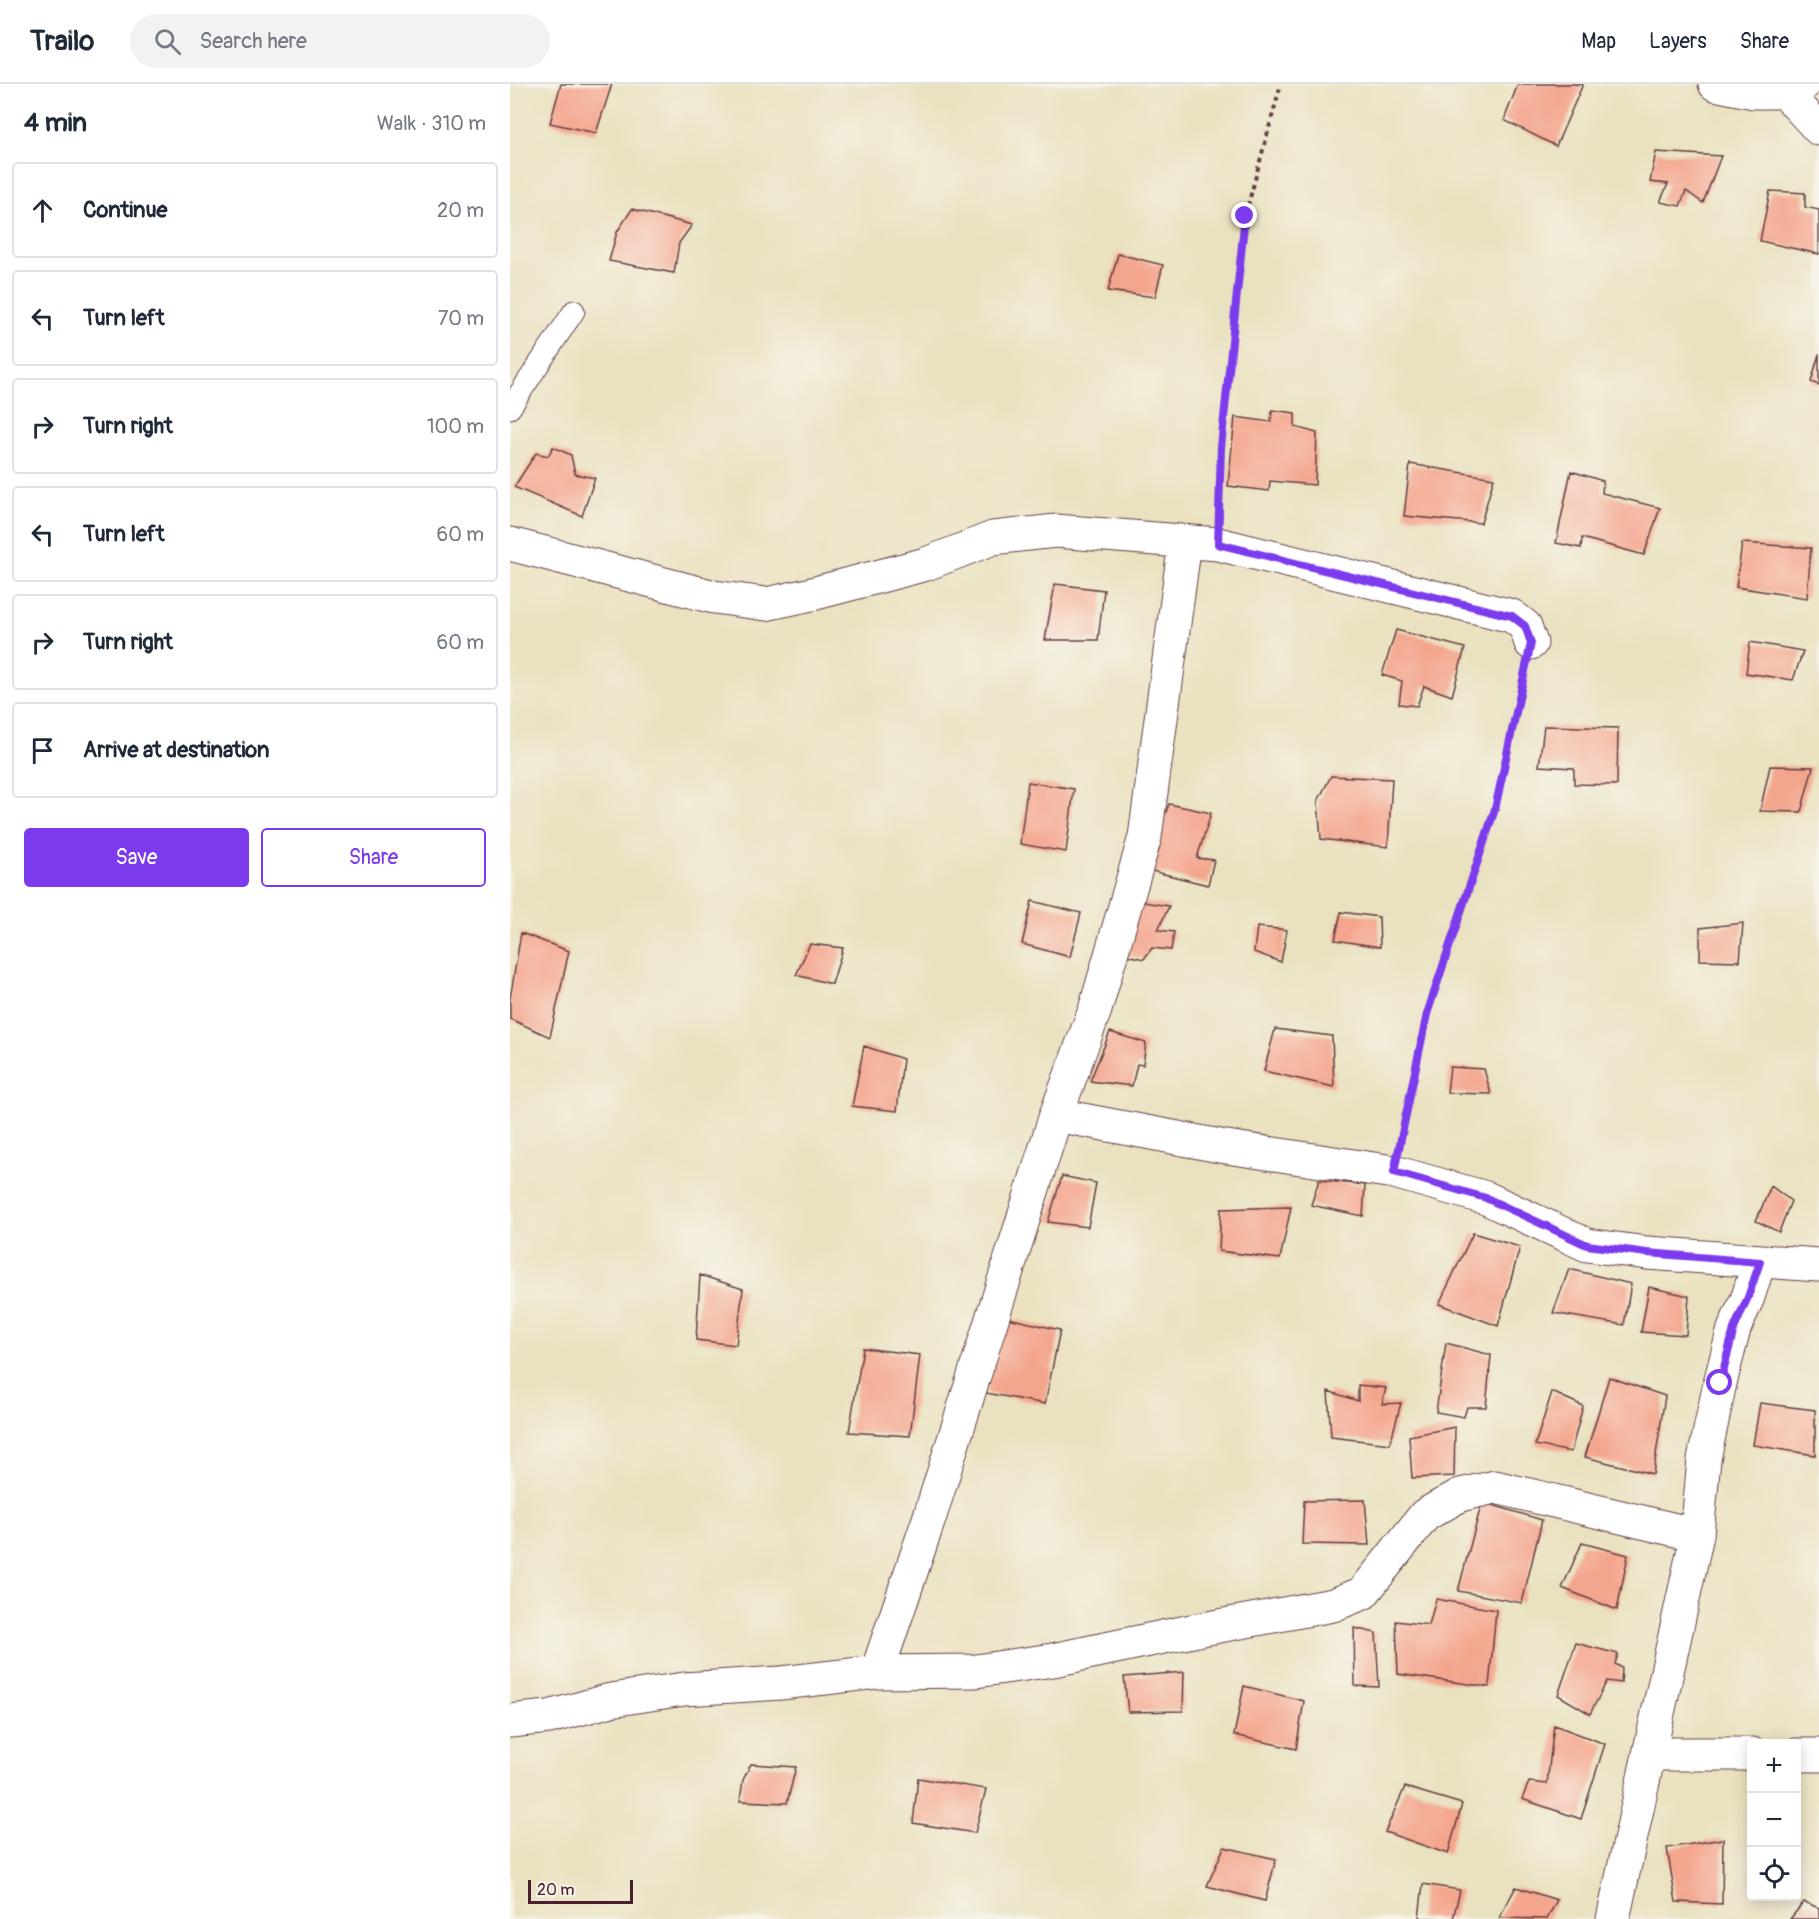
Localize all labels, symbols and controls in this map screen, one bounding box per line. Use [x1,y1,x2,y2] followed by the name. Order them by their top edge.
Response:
[130,14,550,68] search box
[30,24,94,59] text: Trailo
[151,25,184,58] icon: search
[199,27,307,55] text: Search here
[1581,28,1616,55] text: Map
[1649,28,1707,55] text: Layers
[1740,28,1789,55] text: Share
[24,107,87,139] text: 4 min
[377,111,486,136] text: Walk · 310 m
[26,194,59,227] icon: ahead
[83,196,167,224] text: Continue
[437,198,484,223] text: 20 m
[1231,202,1257,228] route end
[26,302,59,335] icon: left
[83,304,165,332] text: Turn left
[438,306,484,331] text: 70 m
[26,410,59,443] icon: right
[83,412,173,440] text: Turn right
[427,414,484,439] text: 100 m
[26,518,59,551] icon: left
[83,520,165,548] text: Turn left
[437,522,484,547] text: 60 m
[26,626,59,659] icon: right
[83,628,173,656] text: Turn right
[437,630,484,655] text: 60 m
[26,734,59,767] icon: arrive
[83,736,269,764] text: Arrive at destination
[24,828,249,887] button: Save
[261,828,486,887] button: Share
[1706,1369,1732,1395] route start
[1747,1739,1801,1901] map controls
[1747,1739,1801,1793] button: +
[1747,1793,1801,1847] button: −
[1747,1847,1801,1901] button: locate
[528,1877,633,1904] scale bar
[537,1880,575,1900] text: 20 m

